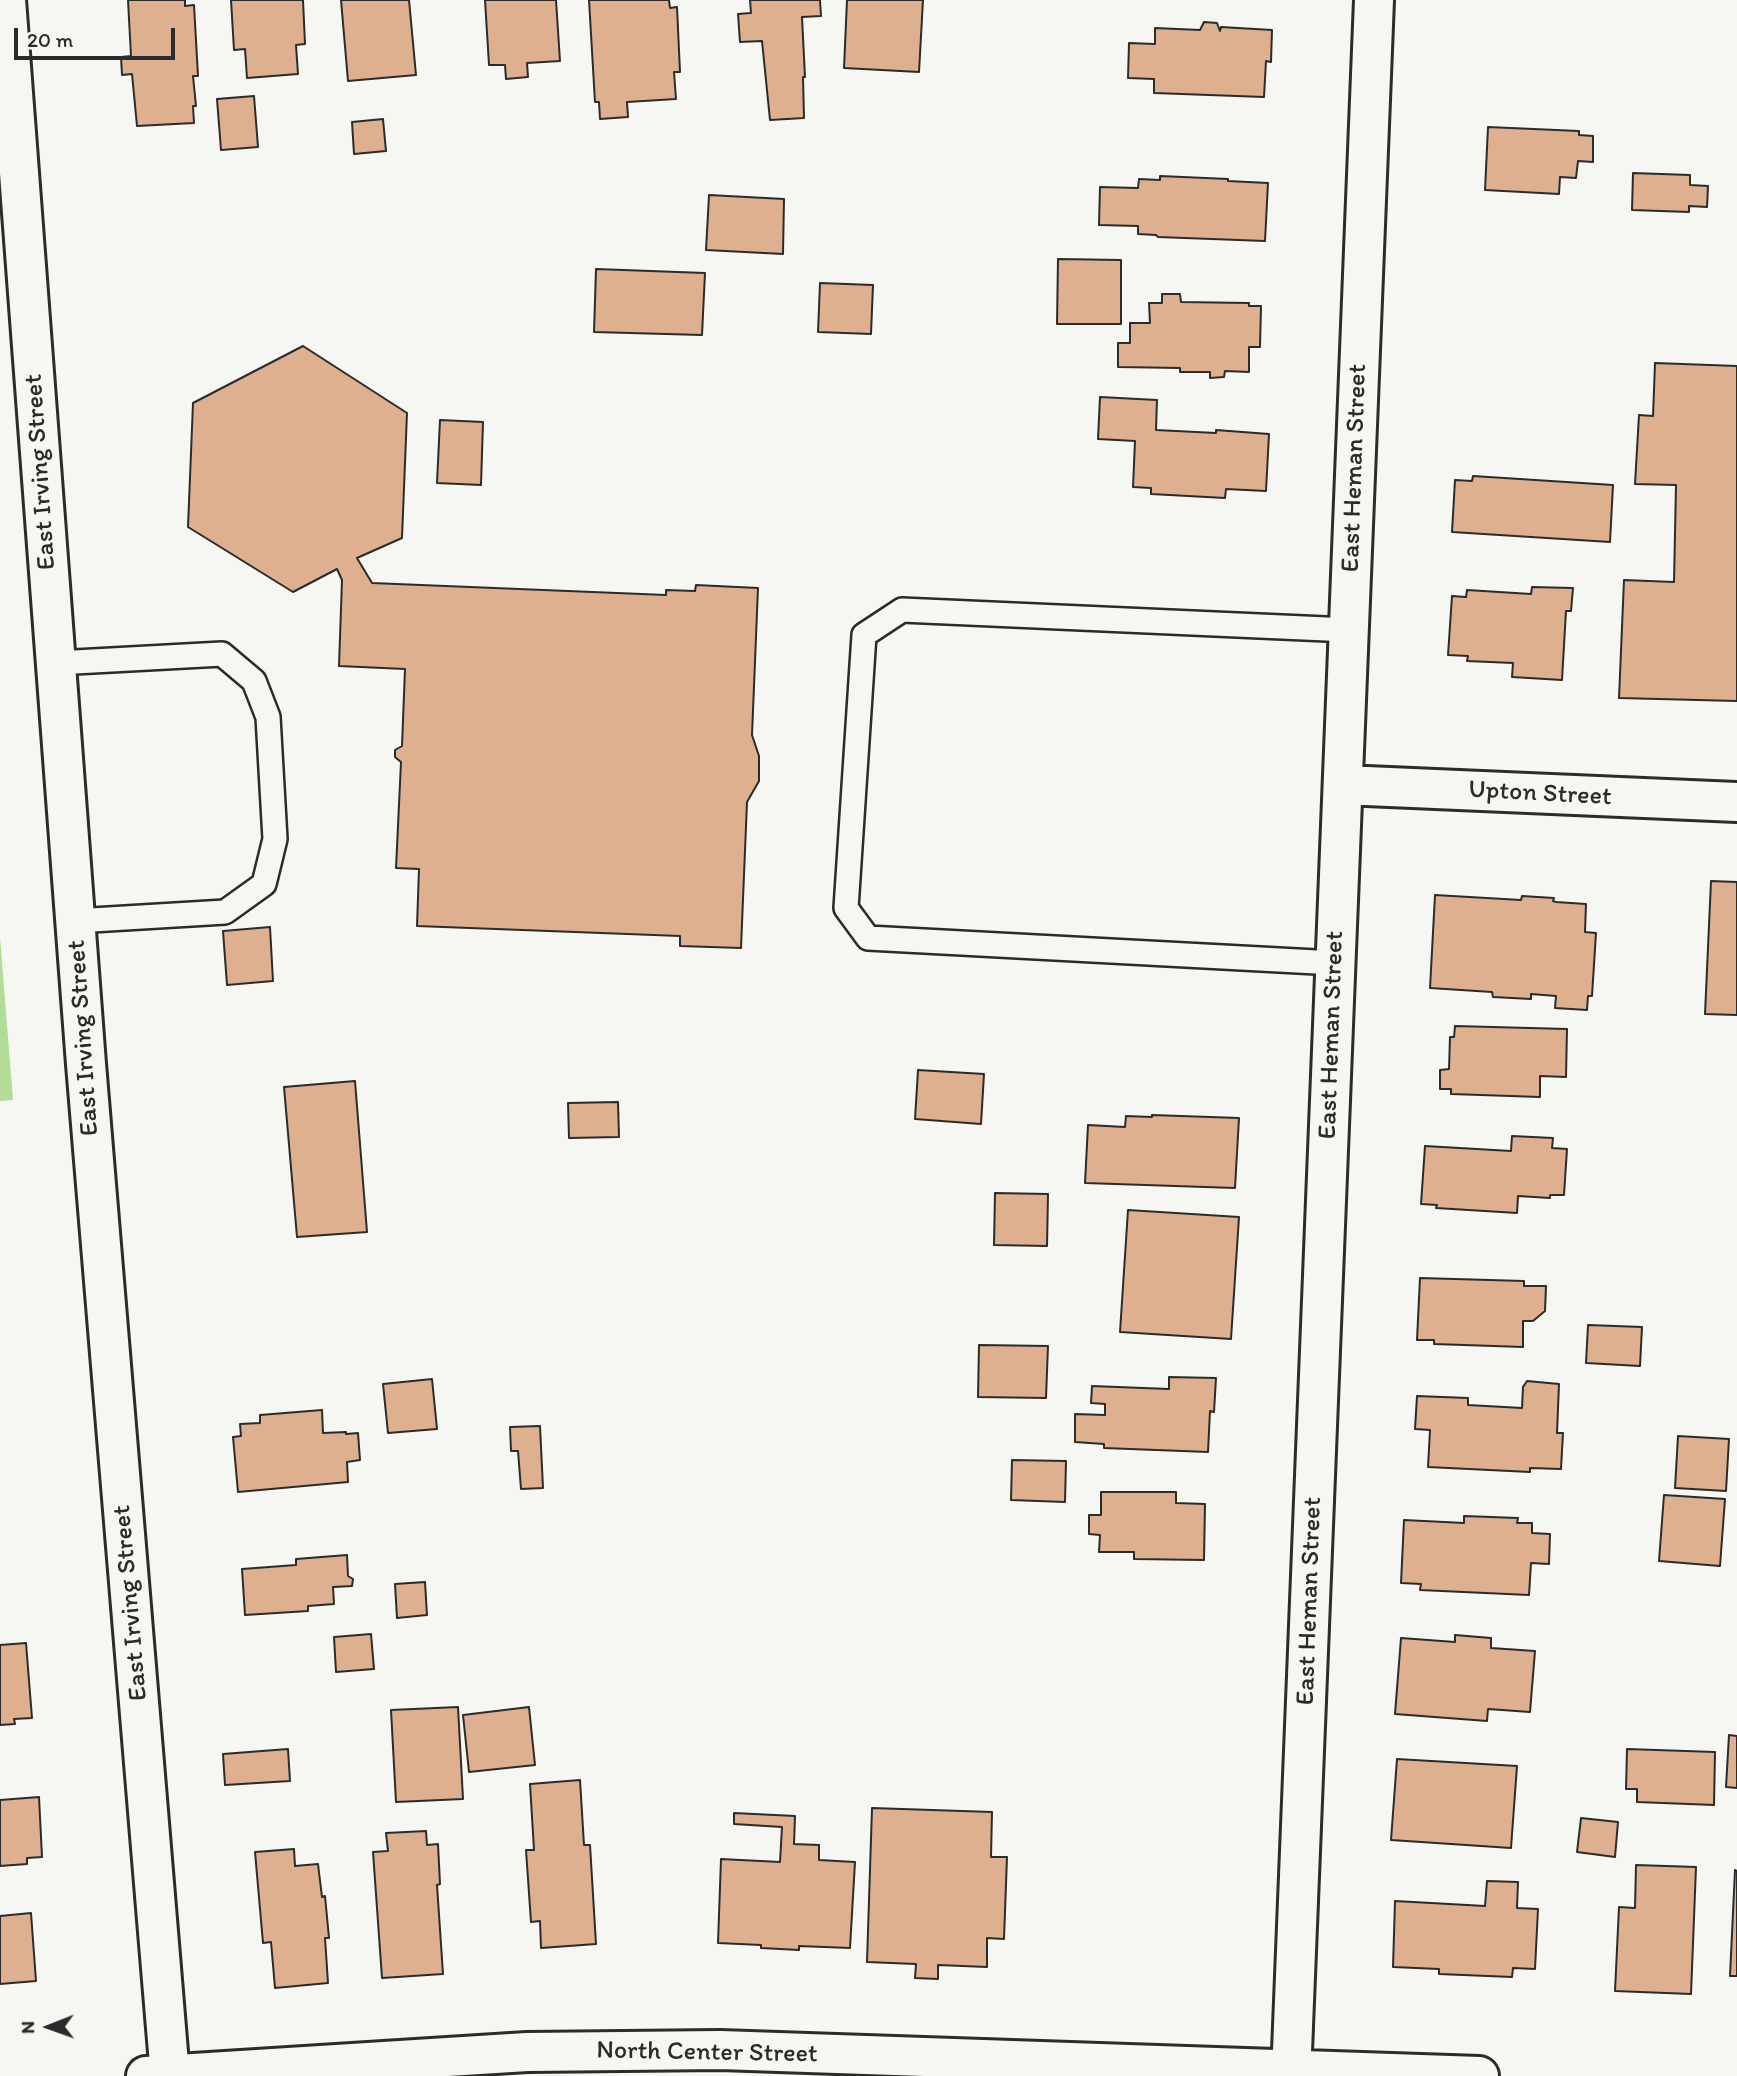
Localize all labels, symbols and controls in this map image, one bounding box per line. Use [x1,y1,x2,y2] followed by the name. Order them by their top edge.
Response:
[18,14,178,58] scale bar
[27,27,73,52] text: 20 m
[1336,363,1374,573] street label: East Heman Street
[19,373,63,571] street label: East Irving Street
[1468,775,1612,813] street label: Upton Street
[1313,930,1351,1140] street label: East Heman Street
[62,939,106,1137] street label: East Irving Street
[1291,1496,1329,1706] street label: East Heman Street
[107,1504,155,1702] street label: East Irving Street
[14,1992,84,2062] north arrow
[16,2021,39,2034] text: N
[596,2035,818,2071] street label: North Center Street

